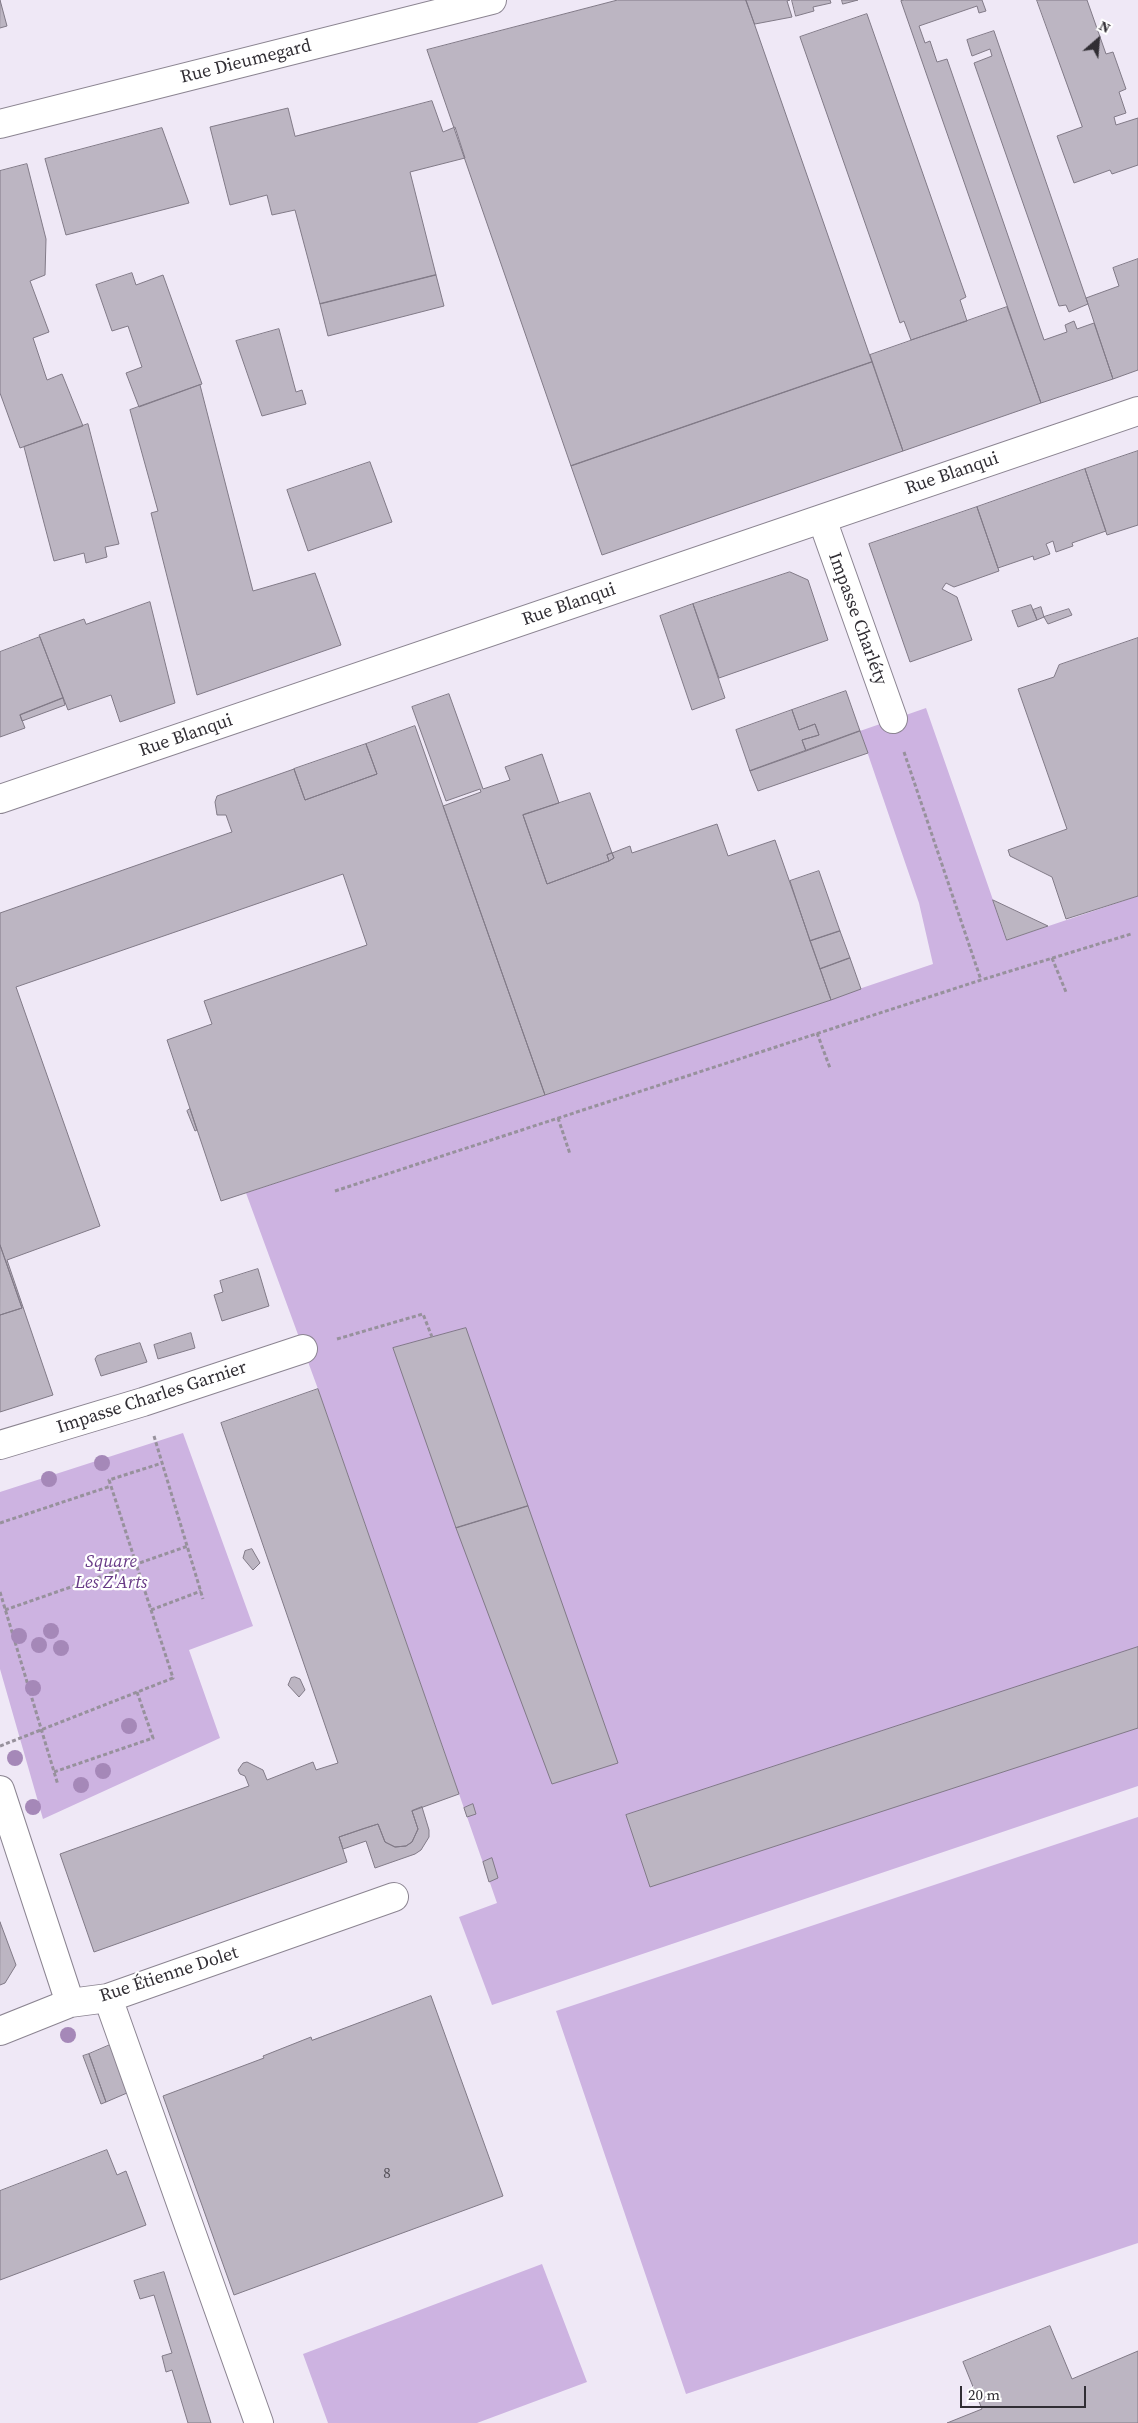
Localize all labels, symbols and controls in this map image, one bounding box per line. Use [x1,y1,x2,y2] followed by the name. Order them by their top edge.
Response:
[1073,15,1123,65] north arrow
[1096,15,1114,38] text: N
[178,35,314,89] street label: Rue Dieumegard
[902,448,1002,500] street label: Rue Blanqui
[823,550,891,688] street label: Impasse Charléty
[519,579,619,631] street label: Rue Blanqui
[136,710,236,762] street label: Rue Blanqui
[54,1357,250,1439] street label: Impasse Charles Garnier
[75,1551,147,1594] park label: Square Les Z'Arts
[97,1942,241,2008] street label: Rue Étienne Dolet
[383,2165,391,2183] house number: 8
[963,2376,1089,2408] scale bar
[968,2384,1000,2405] text: 20 m

